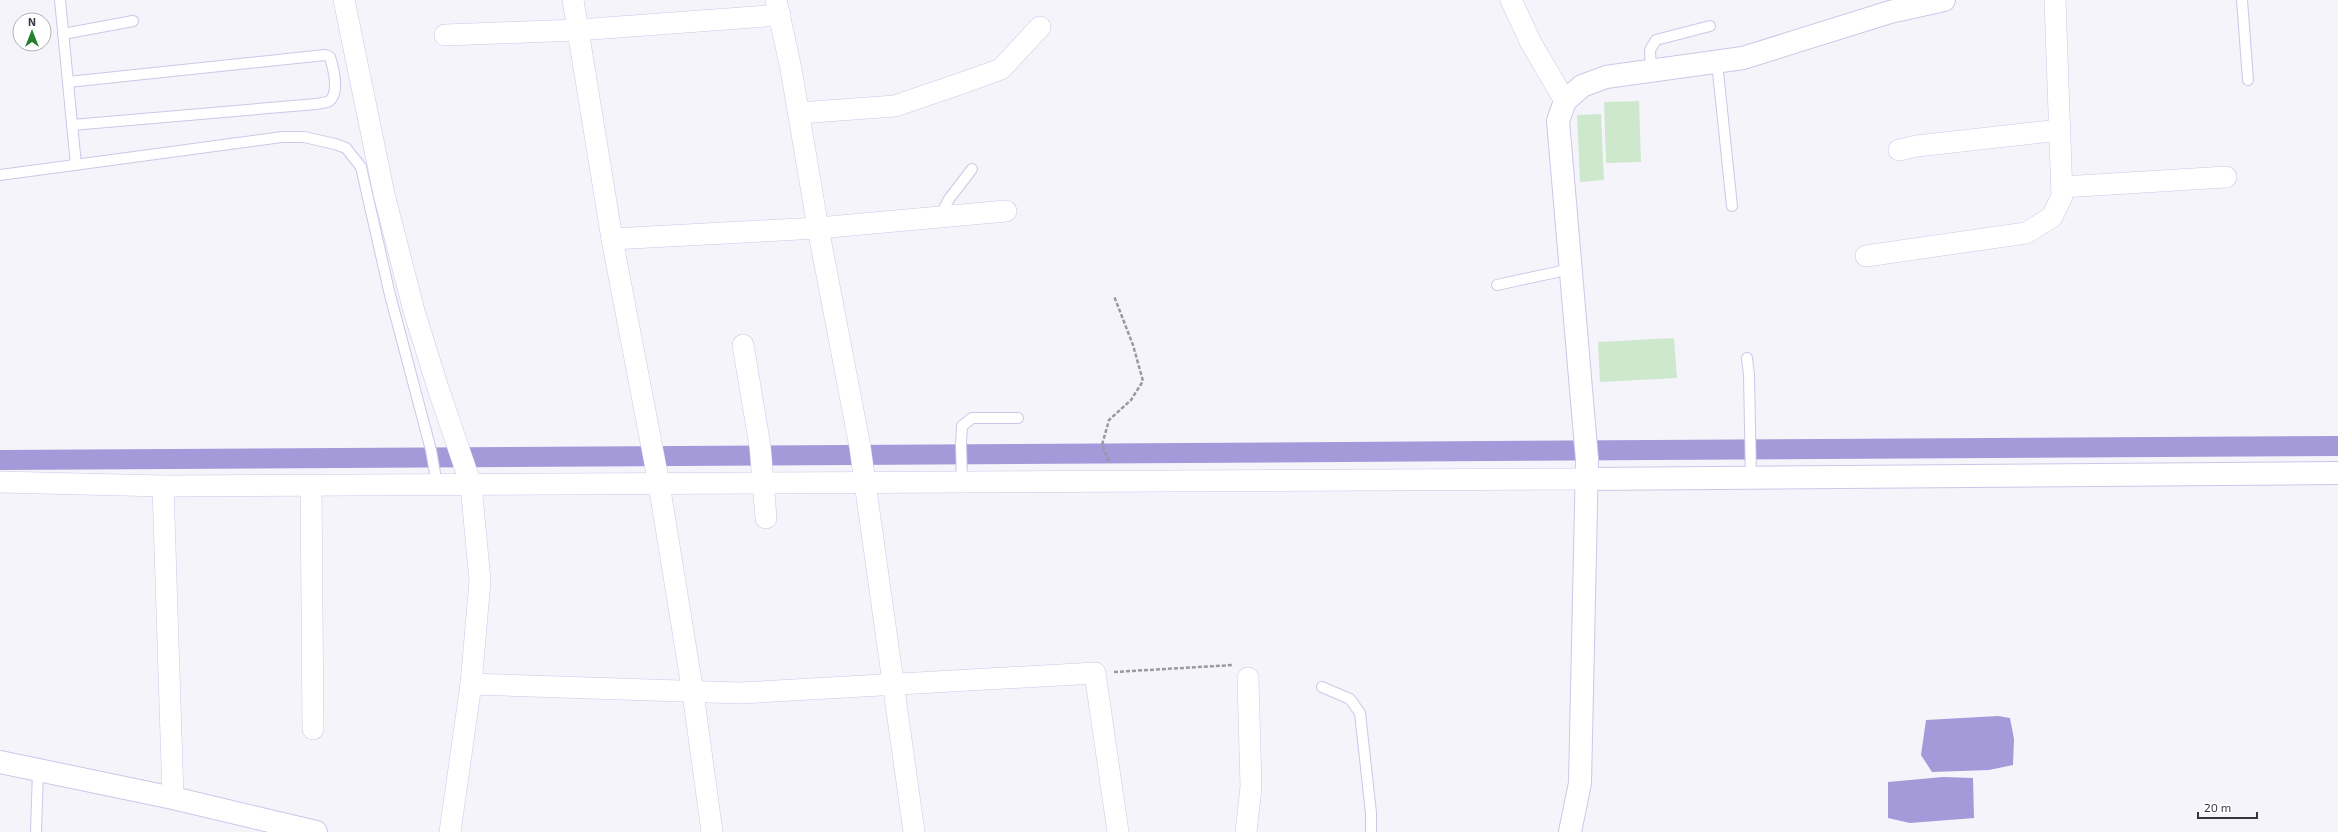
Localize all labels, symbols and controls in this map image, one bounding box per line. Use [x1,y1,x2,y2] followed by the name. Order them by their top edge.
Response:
[12,12,52,52] north arrow
[28,15,36,28] text: N
[2198,794,2257,820] scale bar
[2204,800,2231,814] text: 20 m

